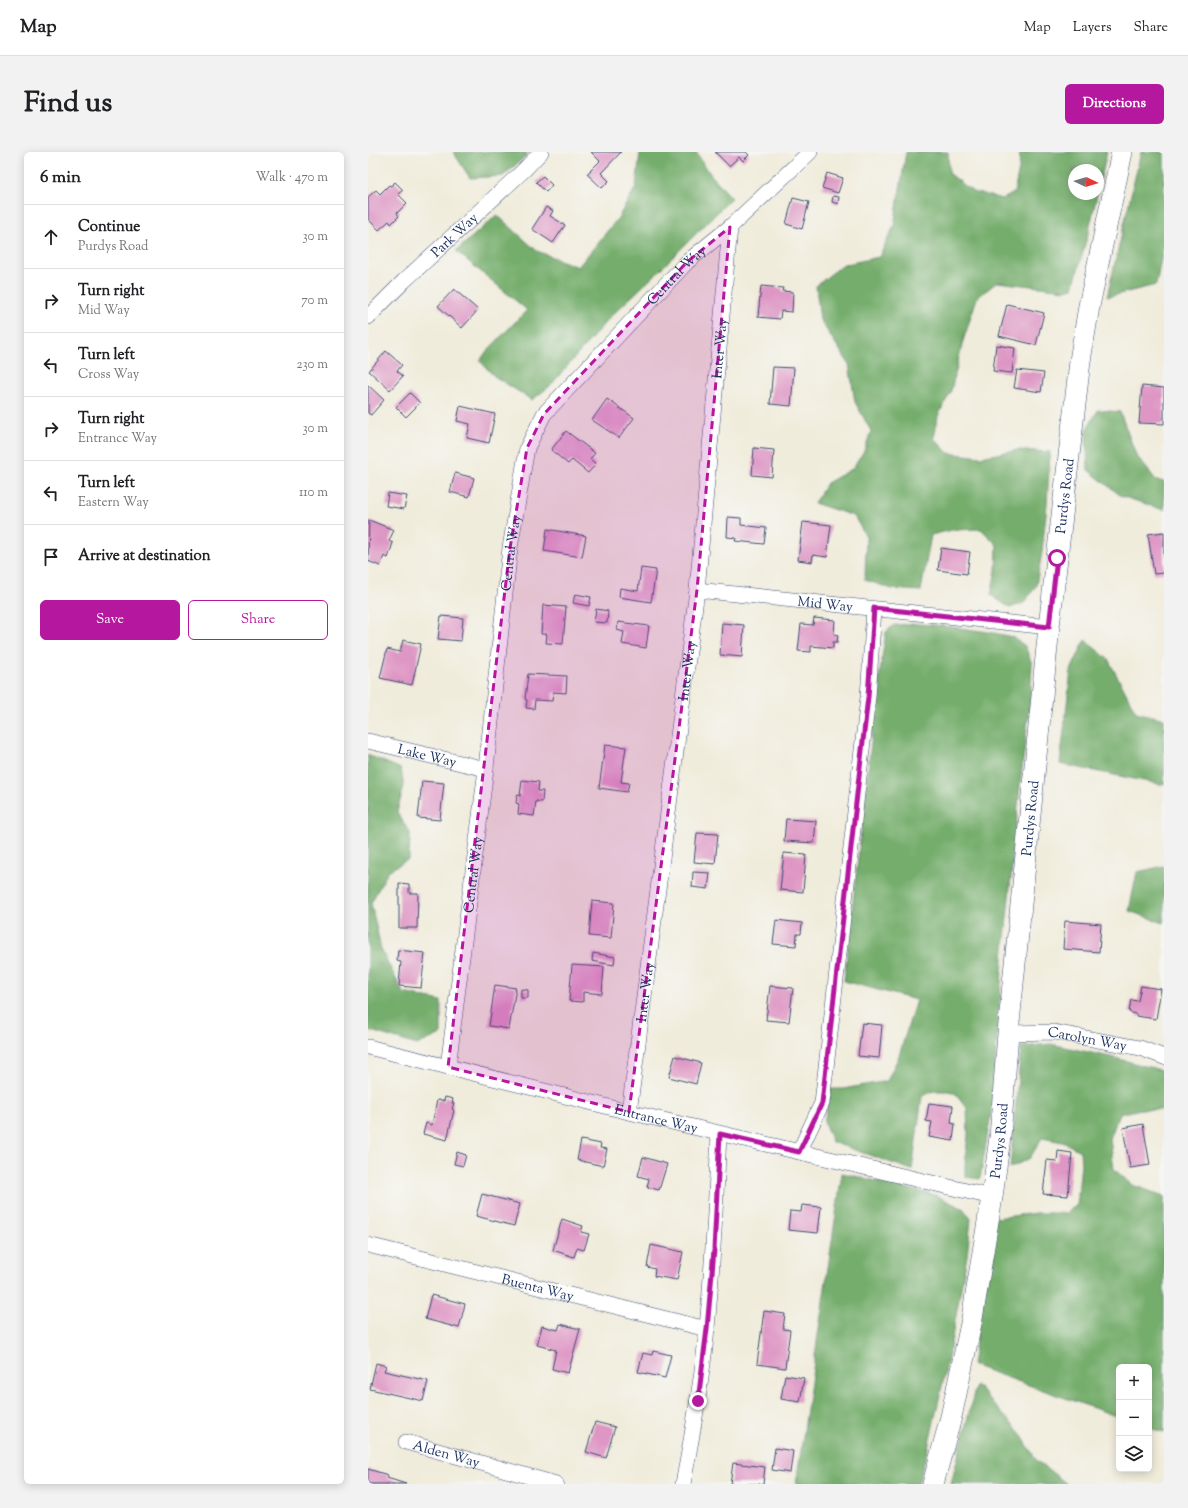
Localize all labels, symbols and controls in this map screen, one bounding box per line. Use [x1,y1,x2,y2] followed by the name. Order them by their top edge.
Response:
[20,14,57,41] text: Map
[1024,18,1051,38] text: Map
[1073,18,1111,38] text: Layers
[1133,18,1168,38] text: Share
[24,84,112,124] text: Find us
[1065,84,1164,124] button: Directions
[1068,164,1104,200] north arrow
[40,166,81,190] text: 6 min
[255,169,328,187] text: Walk · 470 m
[427,209,483,263] street label: Park Way
[78,217,140,238] text: Continue
[40,226,62,248] icon: ahead
[302,228,328,246] text: 30 m
[78,238,148,256] text: Purdys Road
[643,242,711,311] street label: Central Way
[78,281,144,302] text: Turn right
[40,290,62,312] icon: right
[301,292,328,310] text: 70 m
[78,302,130,320] text: Mid Way
[708,318,734,380] street label: Inter Way
[78,345,135,366] text: Turn left
[40,354,62,376] icon: left
[296,356,328,374] text: 230 m
[78,366,139,384] text: Cross Way
[78,409,144,430] text: Turn right
[40,418,62,440] icon: right
[302,420,328,438] text: 30 m
[78,430,157,448] text: Entrance Way
[1052,457,1081,535] street label: Purdys Road
[78,473,135,494] text: Turn left
[40,482,62,504] icon: left
[299,484,328,502] text: 110 m
[78,494,149,512] text: Eastern Way
[497,513,527,592] street label: Central Way
[40,546,62,568] icon: arrive
[78,546,211,567] text: Arrive at destination
[1048,549,1066,567] route start
[796,593,854,618] street label: Mid Way
[40,600,180,640] button: Save
[188,600,328,640] button: Share
[675,640,702,702] street label: Inter Way
[395,740,458,774] street label: Lake Way
[1018,780,1045,857] street label: Purdys Road
[460,835,489,914] street label: Central Way
[633,961,660,1023] street label: Inter Way
[1048,1024,1128,1057] street label: Carolyn Way
[612,1101,700,1140] street label: Entrance Way
[987,1102,1015,1180] street label: Purdys Road
[499,1270,576,1308] street label: Buenta Way
[1116,1364,1152,1472] map controls
[1116,1364,1152,1400] button: +
[689,1392,707,1410] route end
[1116,1400,1152,1436] button: −
[410,1436,482,1474] street label: Alden Way
[1116,1436,1152,1472] button: layers

